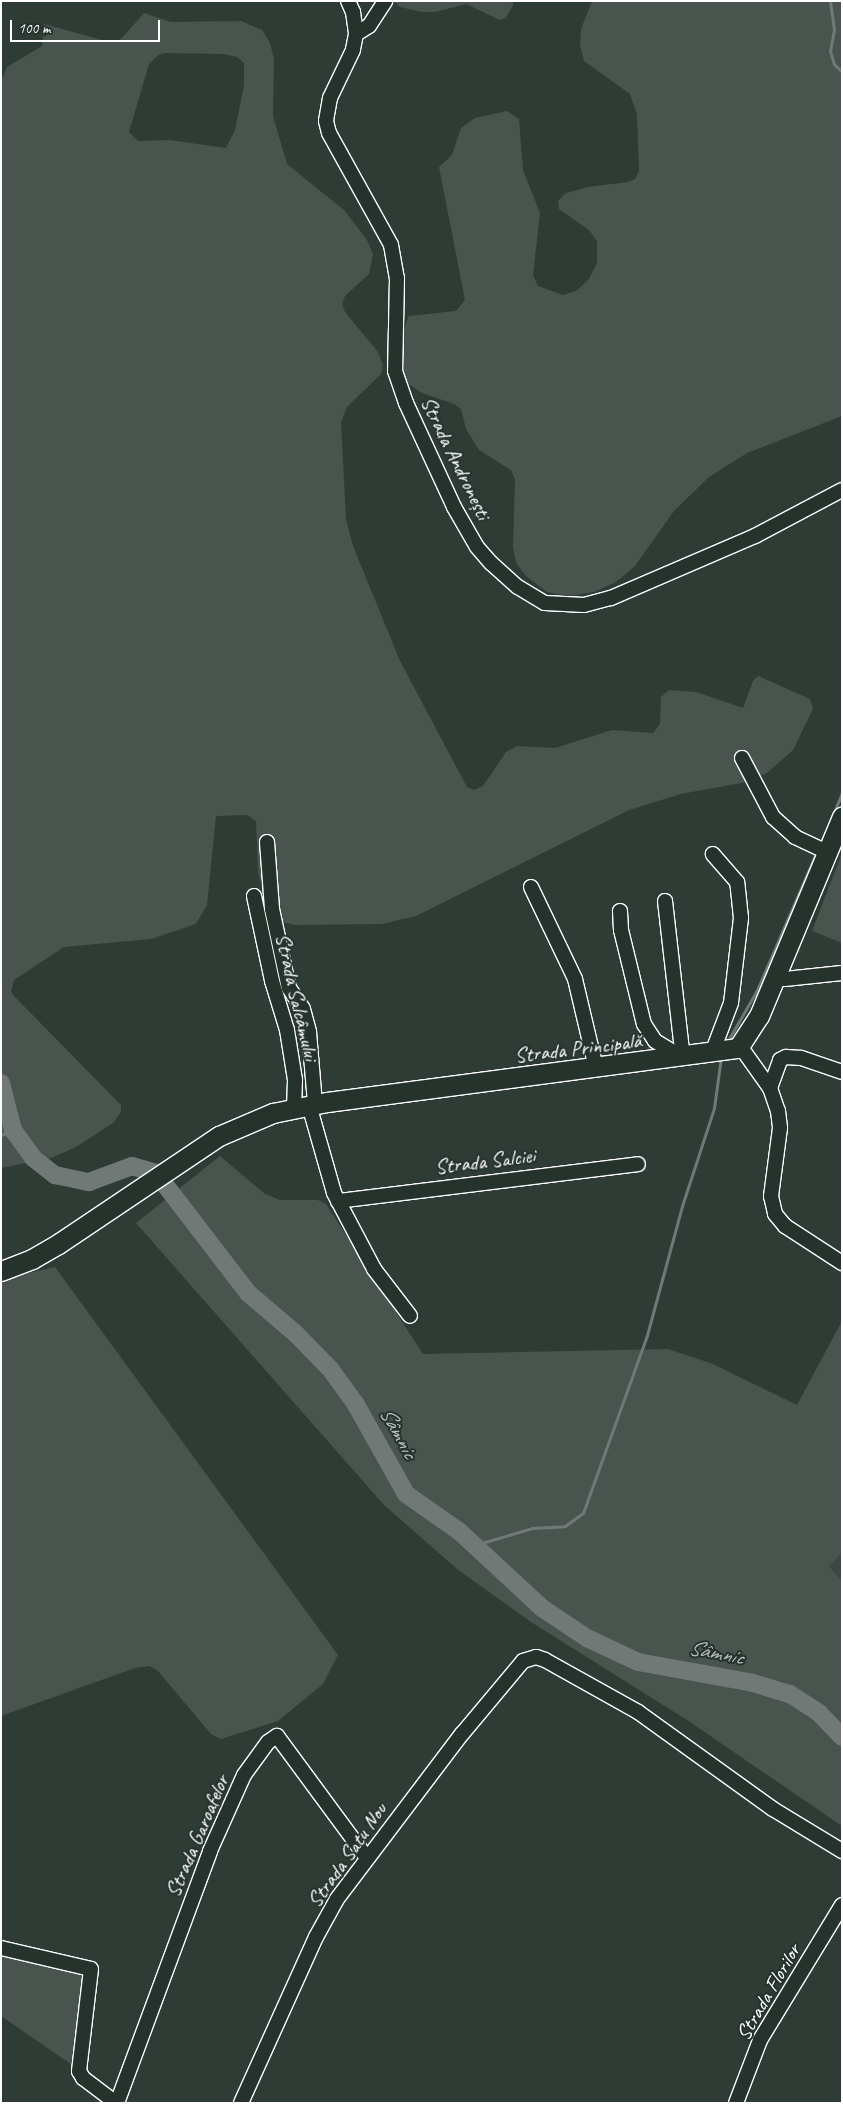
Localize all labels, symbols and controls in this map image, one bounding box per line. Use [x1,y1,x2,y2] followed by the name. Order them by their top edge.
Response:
[12,10,162,42] scale bar
[18,19,50,38] text: 100 m
[415,392,497,524] street label: Strada Andronești
[270,931,324,1063] street label: Strada Salcâmului
[513,1028,643,1068] street label: Strada Principală
[433,1142,537,1180] street label: Strada Salciei
[373,1403,423,1463] water label: Sâmnic
[687,1635,745,1671] water label: Sâmnic
[160,1771,234,1901] street label: Strada Garoafelor
[301,1797,393,1913] street label: Strada Satu Nou
[730,1939,806,2045] street label: Strada Florilor

